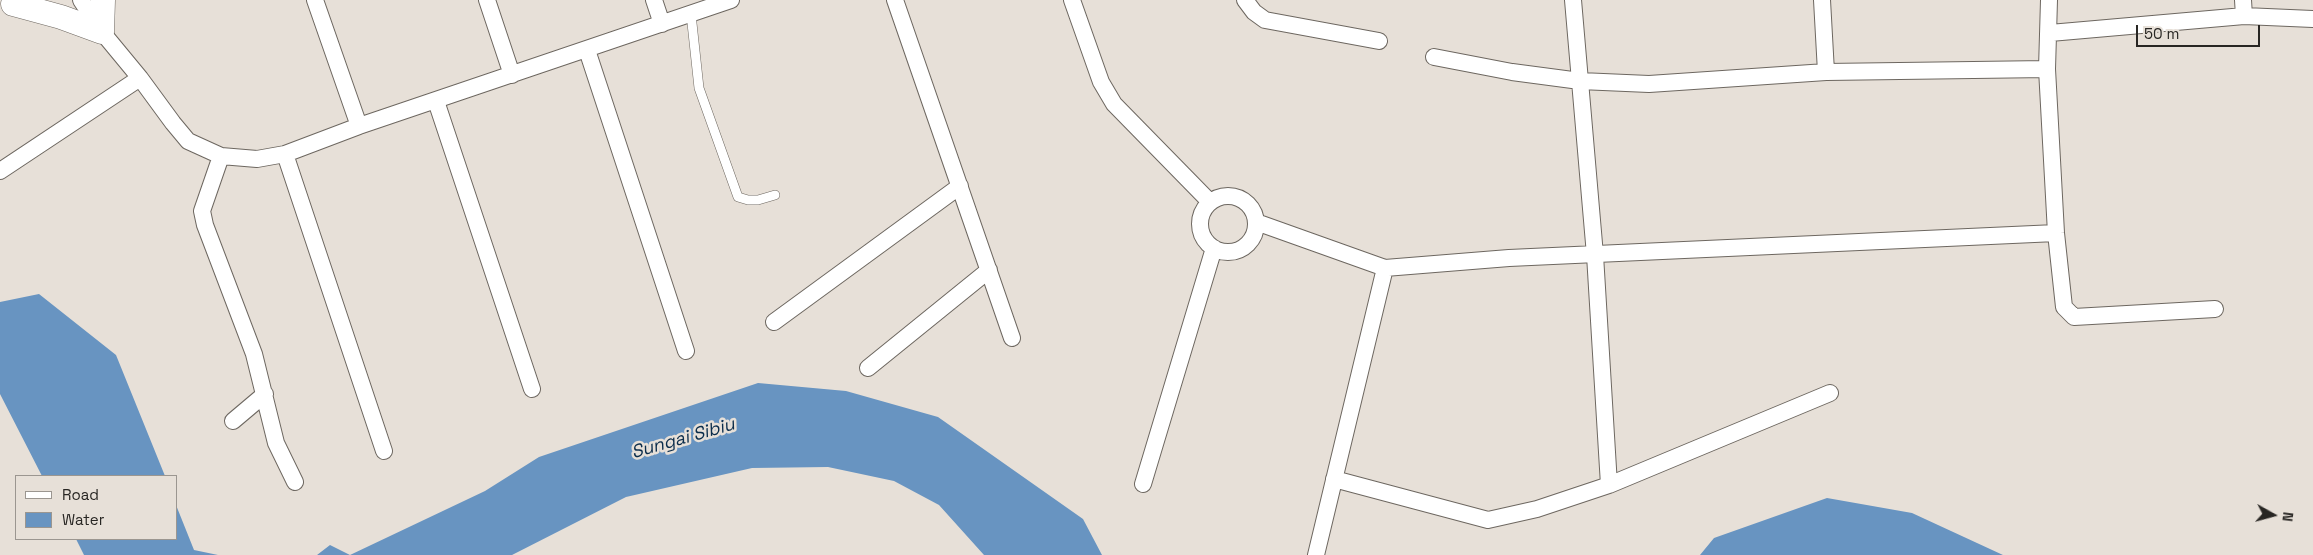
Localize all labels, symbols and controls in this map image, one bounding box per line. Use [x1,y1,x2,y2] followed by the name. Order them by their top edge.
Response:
[2138,15,2262,47] scale bar
[2144,24,2179,43] text: 50 m
[629,414,737,464] water label: Sungai Sibiu
[15,475,178,540] legend
[62,485,99,504] text: Road
[2248,490,2298,540] north arrow
[62,510,104,529] text: Water
[2278,511,2297,523] text: N

